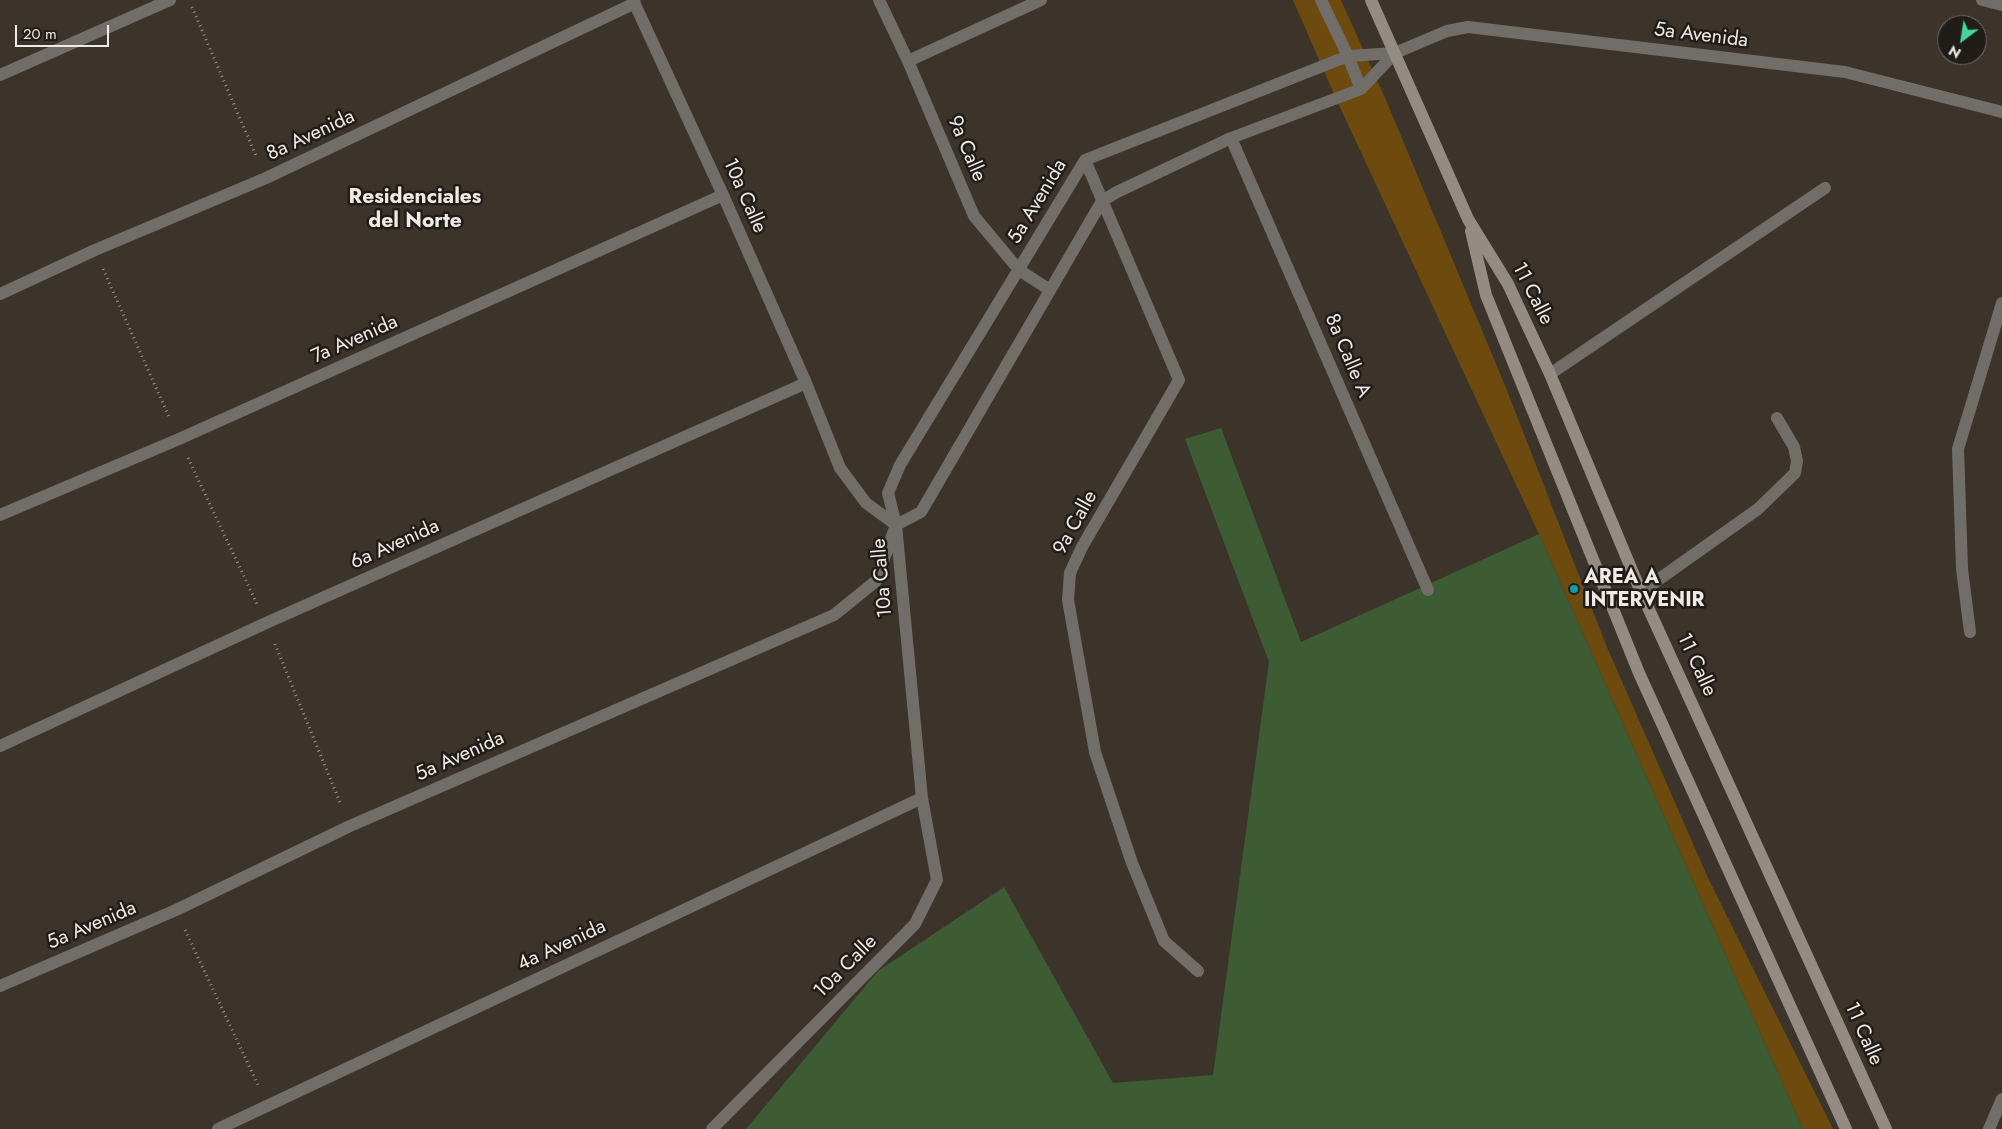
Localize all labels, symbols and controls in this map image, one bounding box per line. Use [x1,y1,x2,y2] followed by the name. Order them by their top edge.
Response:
[18,15,111,47] scale bar
[1937,15,1987,65] north arrow
[1653,18,1749,54] street label: 5a Avenida
[23,23,57,45] text: 20 m
[1945,41,1965,63] text: N
[263,105,359,167] street label: 8a Avenida
[941,112,991,186] street label: 9a Calle
[717,155,771,237] street label: 10a Calle
[1003,155,1073,249] street label: 5a Avenida
[349,185,481,235] district label: Residenciales del Norte
[1506,259,1558,329] street label: 11 Calle
[308,310,402,370] street label: 7a Avenida
[1319,311,1375,401] street label: 8a Calle A
[1049,487,1103,559] street label: 9a Calle
[347,515,443,575] street label: 6a Avenida
[868,537,898,619] street label: 10a Calle
[1584,566,1704,613] place label: AREA A INTERVENIR
[1568,583,1580,595] marker: AREA A INTERVENIR
[1671,630,1721,700] street label: 11 Calle
[412,727,508,787] street label: 5a Avenida
[44,896,140,956] street label: 5a Avenida
[514,915,610,977] street label: 4a Avenida
[809,930,883,1004] street label: 10a Calle
[1838,999,1888,1069] street label: 11 Calle

